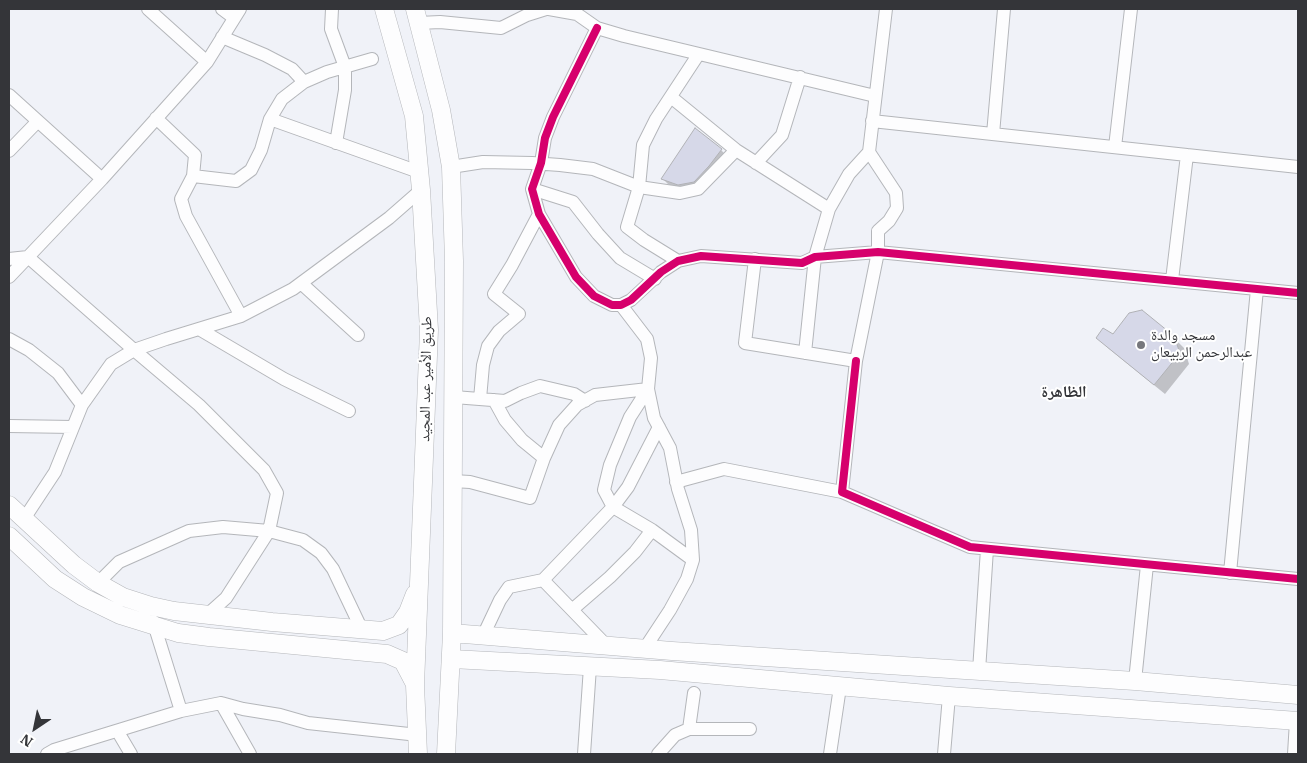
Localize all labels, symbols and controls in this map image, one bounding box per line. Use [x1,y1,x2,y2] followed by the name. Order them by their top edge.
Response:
[416,316,436,442] street label: طريق الأمير عبد المجيد
[1151,327,1252,362] place label: مسجد والدة عبدالرحمن الربيعان
[1135,339,1147,351] marker: مسجد والدة عبدالرحمن الربيعان
[1041,382,1087,402] district label: الظاهرة
[10,703,60,753] north arrow
[17,730,36,751] text: N

